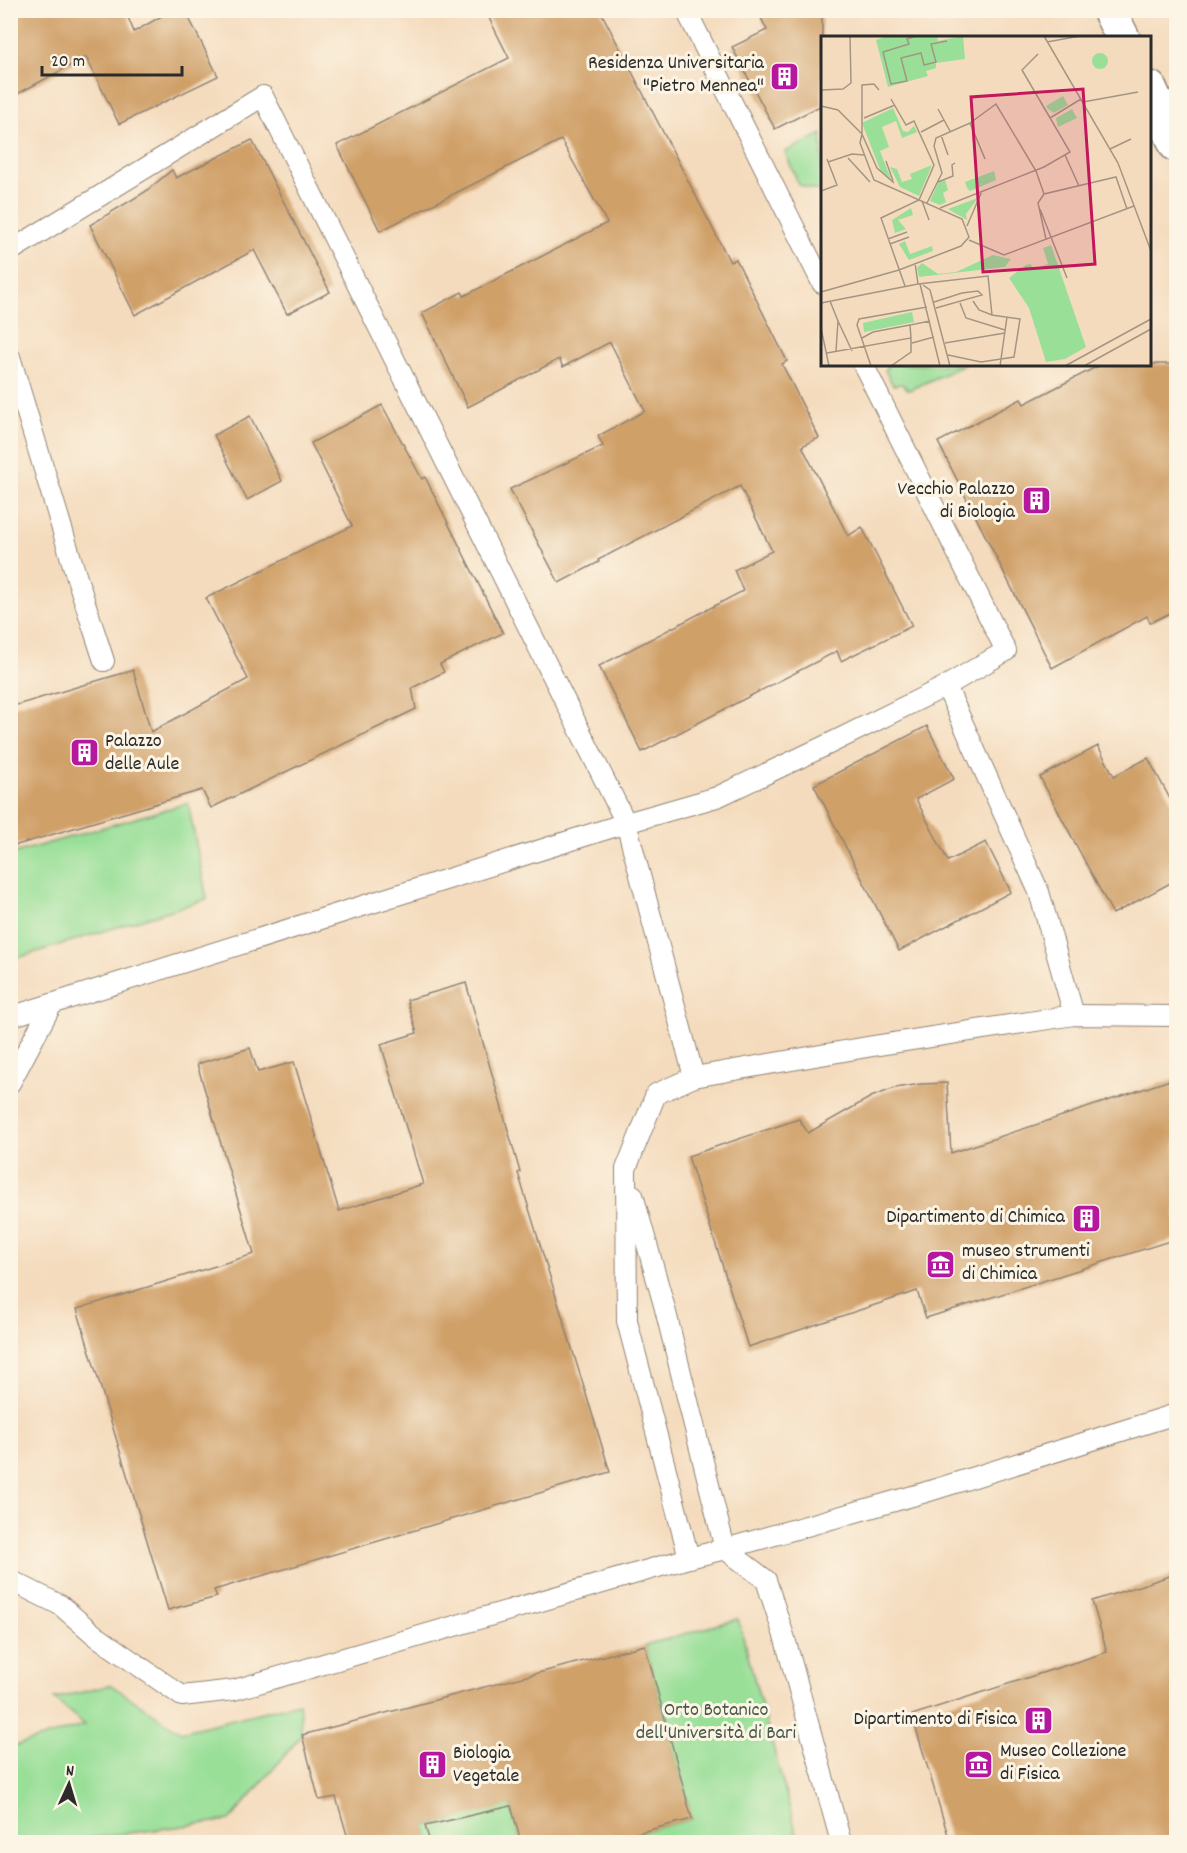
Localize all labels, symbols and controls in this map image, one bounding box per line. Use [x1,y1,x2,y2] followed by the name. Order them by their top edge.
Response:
[821,36,1151,366] inset map
[42,39,182,77] scale bar
[51,50,85,75] text: 20 m
[588,50,765,101] place label: Residenza Universitaria "Pietro Mennea"
[769,60,801,92] building icon: Residenza Universitaria "Pietro Mennea"
[898,476,1016,527] place label: Vecchio Palazzo di Biologia
[1020,485,1052,517] building icon: Vecchio Palazzo di Biologia
[105,728,179,779] place label: Palazzo delle Aule
[68,737,100,769] building icon: Palazzo delle Aule
[1070,1202,1102,1234] building icon: Dipartimento di Chimica
[886,1204,1066,1232] place label: Dipartimento di Chimica
[962,1238,1090,1289] place label: museo strumenti di Chimica
[925,1248,957,1280] museum icon: museo strumenti di Chimica
[636,1697,796,1748] park label: Orto Botanico dell'Università di Bari
[1022,1704,1054,1736] building icon: Dipartimento di Fisica
[854,1706,1018,1734] place label: Dipartimento di Fisica
[1000,1738,1127,1789] place label: Museo Collezione di Fisica
[453,1740,519,1791] place label: Biologia Vegetale
[963,1748,995,1780] museum icon: Museo Collezione di Fisica
[416,1749,448,1781] building icon: Biologia Vegetale
[39,1754,99,1814] north arrow
[65,1760,75,1783] text: N

